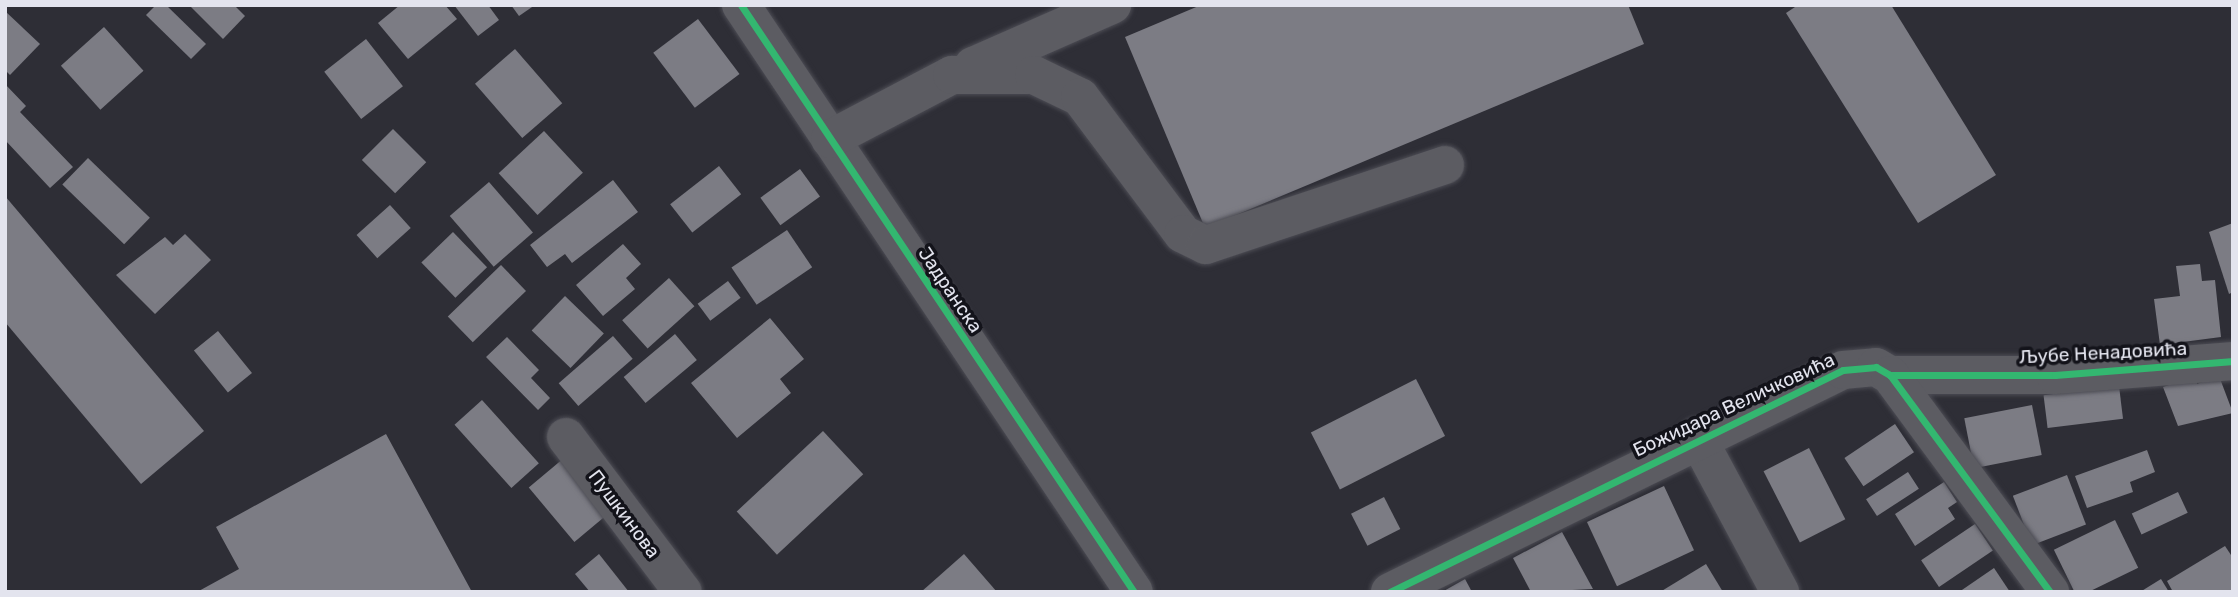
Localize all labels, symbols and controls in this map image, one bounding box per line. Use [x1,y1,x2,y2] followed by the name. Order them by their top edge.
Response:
[913,243,987,337] street label: Јадранска
[2018,337,2188,369] street label: Љубе Ненадовића
[1630,348,1838,462] street label: Божидара Величковића
[584,465,664,563] street label: Пушкинова

